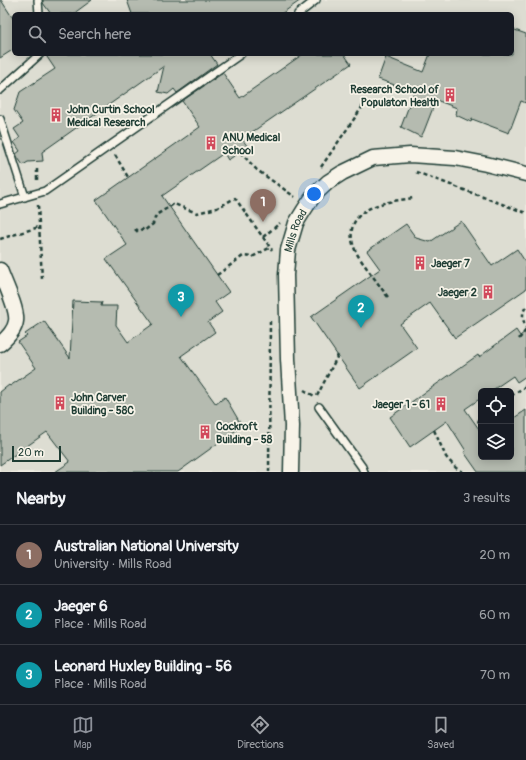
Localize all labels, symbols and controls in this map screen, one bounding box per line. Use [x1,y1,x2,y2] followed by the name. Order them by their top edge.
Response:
[12,12,514,56] search box
[26,23,48,45] icon: search
[58,25,131,44] text: Search here
[350,83,440,109] place label: Research School of Populaton Health
[442,87,458,103] building icon: Research School of Populaton Health
[67,103,155,129] place label: John Curtin School Medical Research
[48,107,64,123] building icon: John Curtin School Medical Research
[222,131,281,157] place label: ANU Medical School
[203,135,219,151] building icon: ANU Medical School
[304,184,324,204] your location
[250,189,276,222] pin: 1
[282,207,310,254] street label: Mills Road
[412,255,428,271] building icon: Jaeger 7
[431,257,470,270] place label: Jaeger 7
[168,284,194,317] pin: 3
[480,284,496,300] building icon: Jaeger 2
[438,286,477,299] place label: Jaeger 2
[348,295,374,328] pin: 2
[478,388,514,460] map controls
[478,388,514,424] button: locate
[71,391,134,417] place label: John Carver Building - 58C
[52,395,68,411] building icon: John Carver Building - 58C
[433,396,449,412] building icon: Jaeger 1 - 61
[372,398,430,411] place label: Jaeger 1 - 61
[216,420,273,446] place label: Cockroft Building - 58
[197,424,213,440] building icon: Cockroft Building - 58
[478,424,514,460] button: layers
[12,444,61,463] scale bar
[18,446,44,459] text: 20 m
[16,488,65,509] text: Nearby
[463,490,510,506] text: 3 results
[54,537,239,556] text: Australian National University
[26,547,32,563] text: 1
[479,547,510,563] text: 20 m
[54,556,172,572] text: University · Mills Road
[54,597,108,616] text: Jaeger 6
[25,607,33,623] text: 2
[479,607,510,623] text: 60 m
[54,616,147,632] text: Place · Mills Road
[54,657,232,676] text: Leonard Huxley Building - 56
[25,667,33,683] text: 3
[480,667,510,683] text: 70 m
[54,676,147,692] text: Place · Mills Road
[72,714,94,751] tab: Map
[237,714,284,751] tab: Directions
[427,714,454,751] tab: Saved

